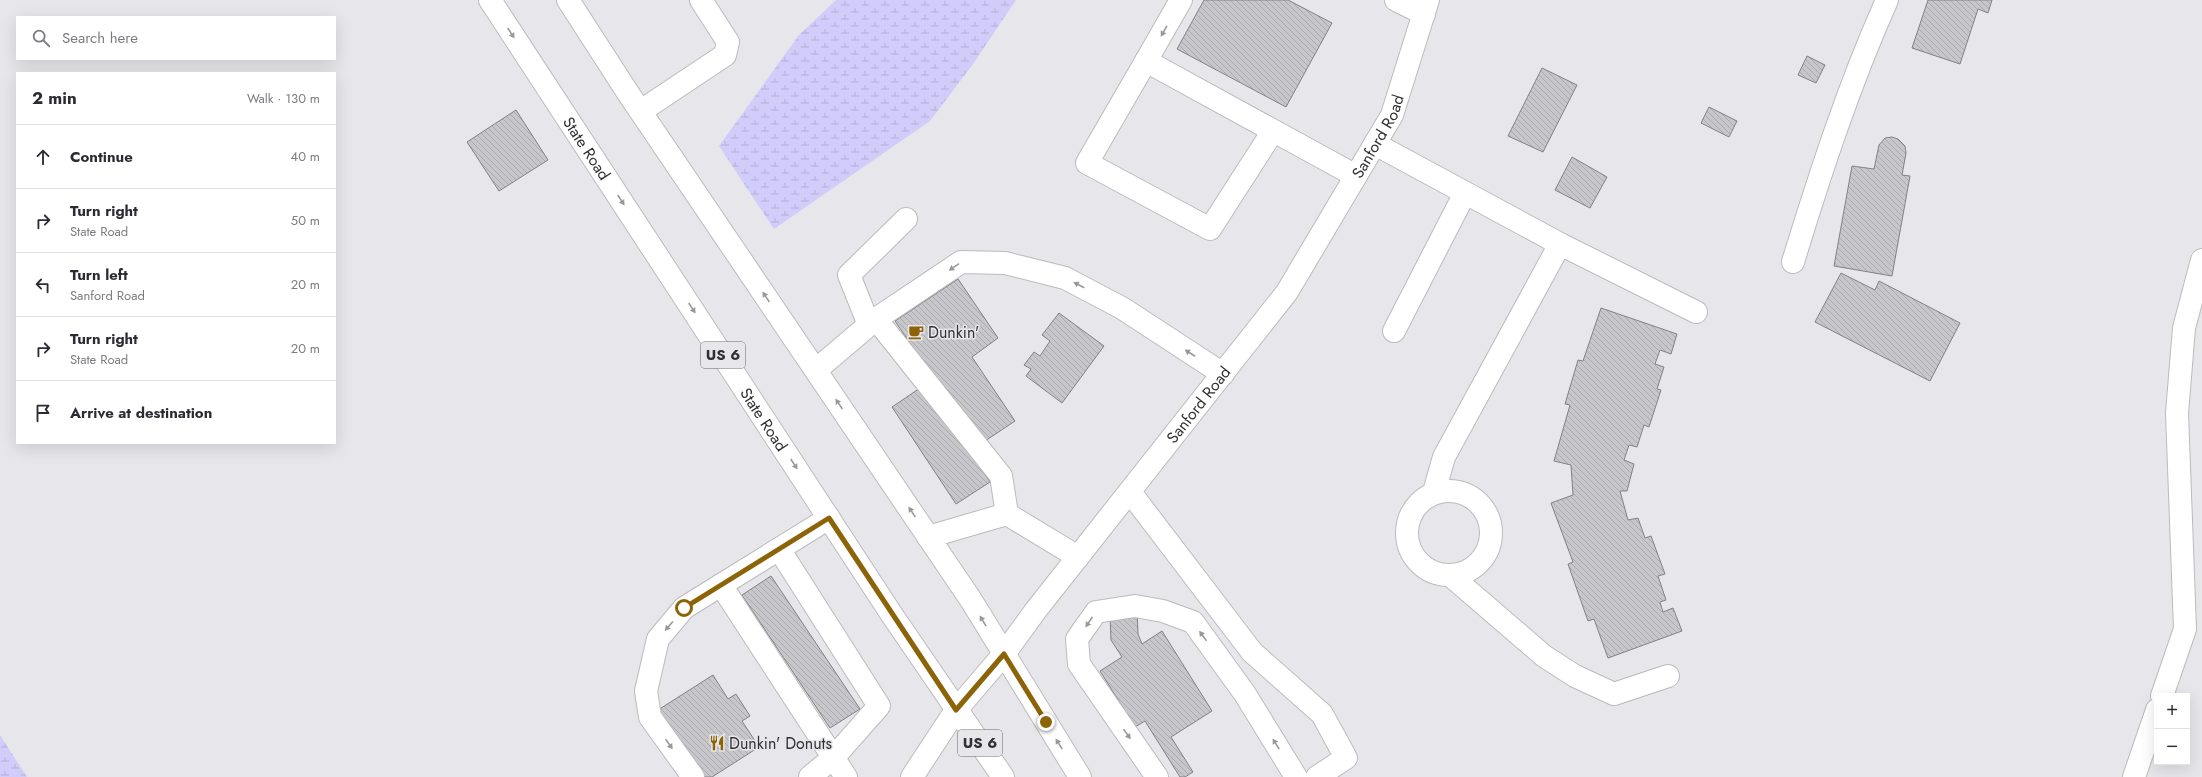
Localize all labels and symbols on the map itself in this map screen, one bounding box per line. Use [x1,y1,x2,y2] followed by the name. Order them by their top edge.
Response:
[1160,25,1167,37] one-way arrow
[507,27,515,38] one-way arrow
[1346,92,1409,182] street label: Sanford Road
[558,112,616,184] street label: State Road
[617,195,625,205] one-way arrow
[949,263,959,271] one-way arrow
[1073,282,1085,288] one-way arrow
[762,291,770,302] one-way arrow
[688,303,696,314] one-way arrow
[928,321,979,344] place label: Dunkin'
[907,323,925,341] cafe icon: Dunkin'
[701,342,745,368] road number: US 6
[1184,349,1196,356] one-way arrow
[1161,361,1236,448] street label: Sanford Road
[735,383,793,456] street label: State Road
[835,399,843,410] one-way arrow
[790,459,798,469] one-way arrow
[908,507,916,517] one-way arrow
[675,599,693,617] route start
[980,615,987,627] one-way arrow
[1085,617,1093,628] one-way arrow
[665,621,674,630] one-way arrow
[1199,631,1207,641] one-way arrow
[1037,713,1055,731] route end
[1123,728,1131,739] one-way arrow
[958,730,1002,756] road number: US 6
[729,732,832,755] place label: Dunkin' Donuts
[708,734,726,752] restaurant icon: Dunkin' Donuts
[1056,738,1063,750] one-way arrow
[1272,738,1279,750] one-way arrow
[665,739,673,749] one-way arrow

